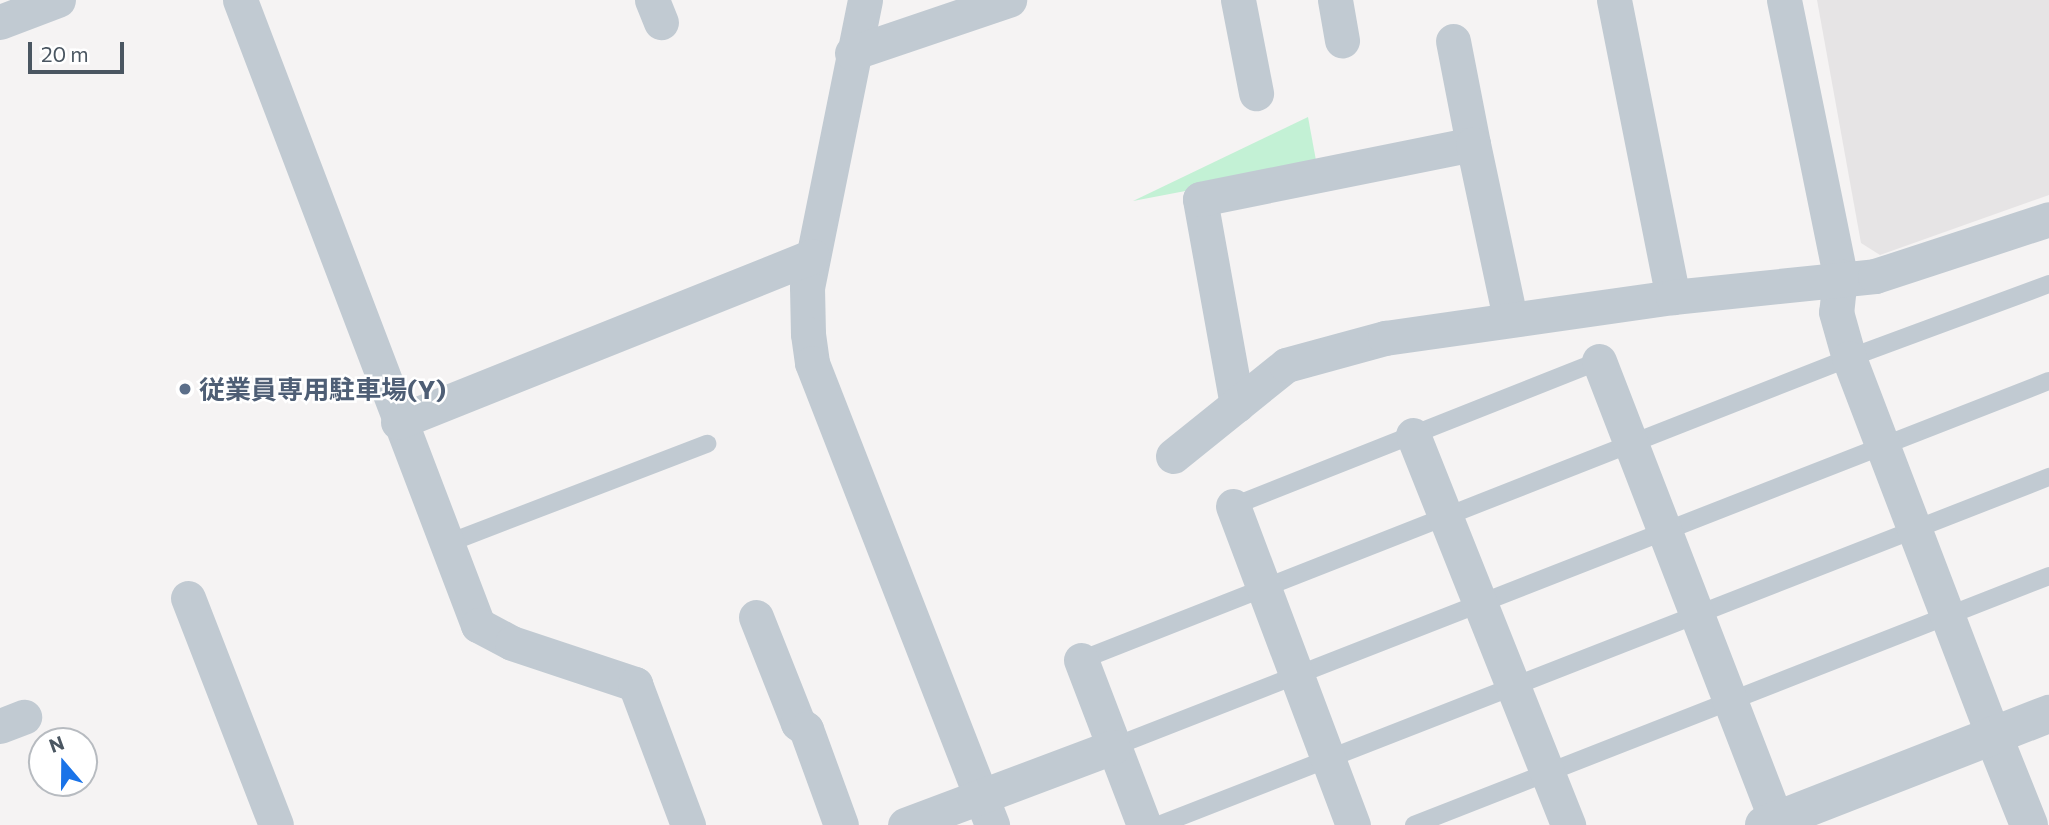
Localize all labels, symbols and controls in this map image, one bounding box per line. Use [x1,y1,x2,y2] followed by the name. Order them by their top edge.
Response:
[32,28,128,72] scale bar
[41,41,89,66] text: 20 m
[199,373,446,405] place label: 従業員専用駐車場(Y)
[177,381,193,397] marker: 従業員専用駐車場(Y)
[28,727,98,797] north arrow
[46,730,67,757] text: N

